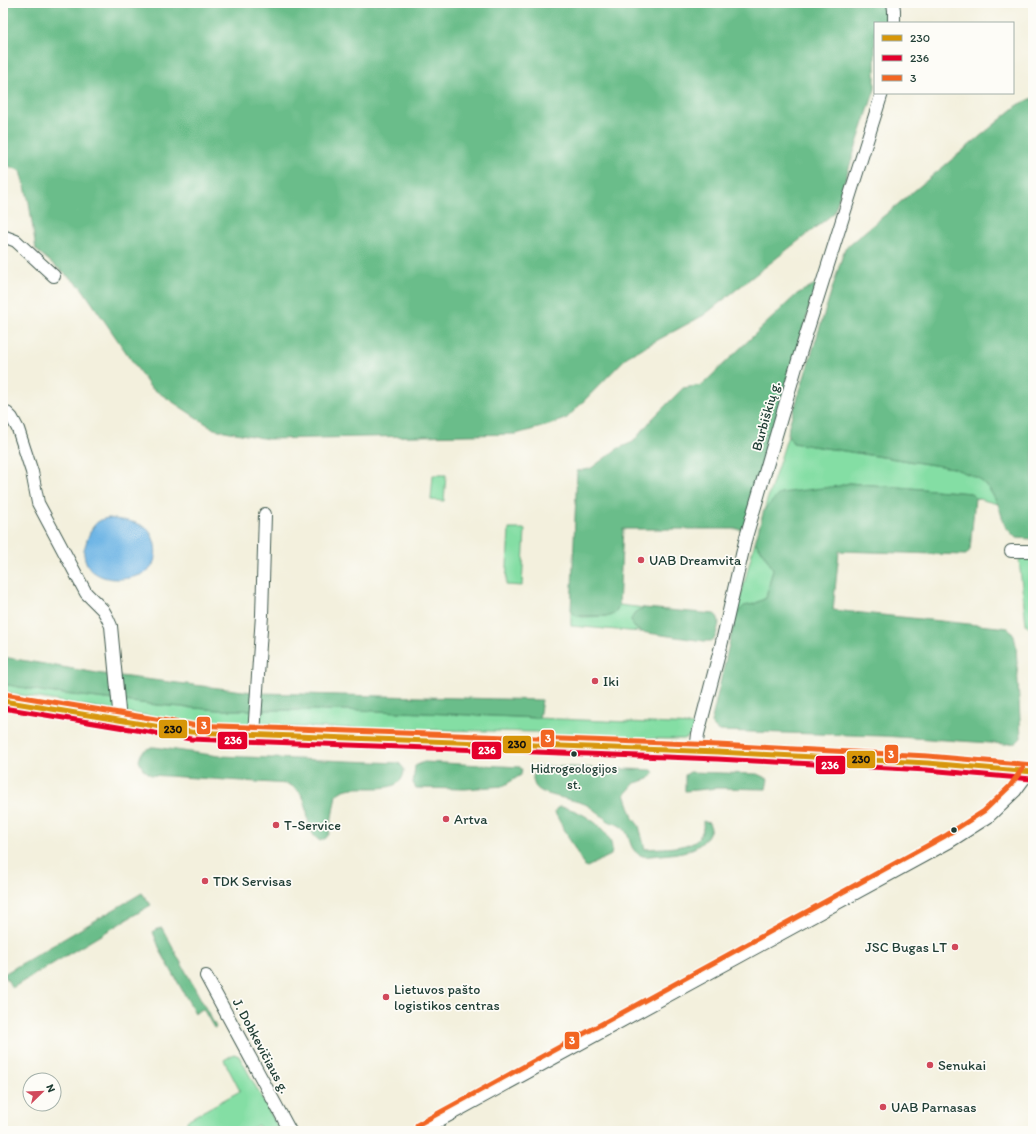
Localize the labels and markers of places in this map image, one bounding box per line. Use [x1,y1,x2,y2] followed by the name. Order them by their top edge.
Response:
[649,552,742,569] place label: UAB Dreamvita
[636,555,646,565] marker: UAB Dreamvita
[603,673,619,690] place label: Iki
[590,676,600,686] marker: Iki
[569,749,579,759] marker: Hidrogeologijos st.
[531,761,617,792] place label: Hidrogeologijos st.
[454,811,488,828] place label: Artva
[441,814,451,824] marker: Artva
[284,817,341,834] place label: T-Service
[271,820,281,830] marker: T-Service
[949,825,959,835] unlabelled marker
[213,873,292,890] place label: TDK Servisas
[200,876,210,886] marker: TDK Servisas
[865,939,947,956] place label: JSC Bugas LT
[950,942,960,952] marker: JSC Bugas LT
[394,981,500,1014] place label: Lietuvos pašto logistikos centras
[381,992,391,1002] marker: Lietuvos pašto logistikos centras
[938,1057,986,1074] place label: Senukai
[925,1060,935,1070] marker: Senukai
[891,1099,976,1116] place label: UAB Parnasas
[878,1102,888,1112] marker: UAB Parnasas

